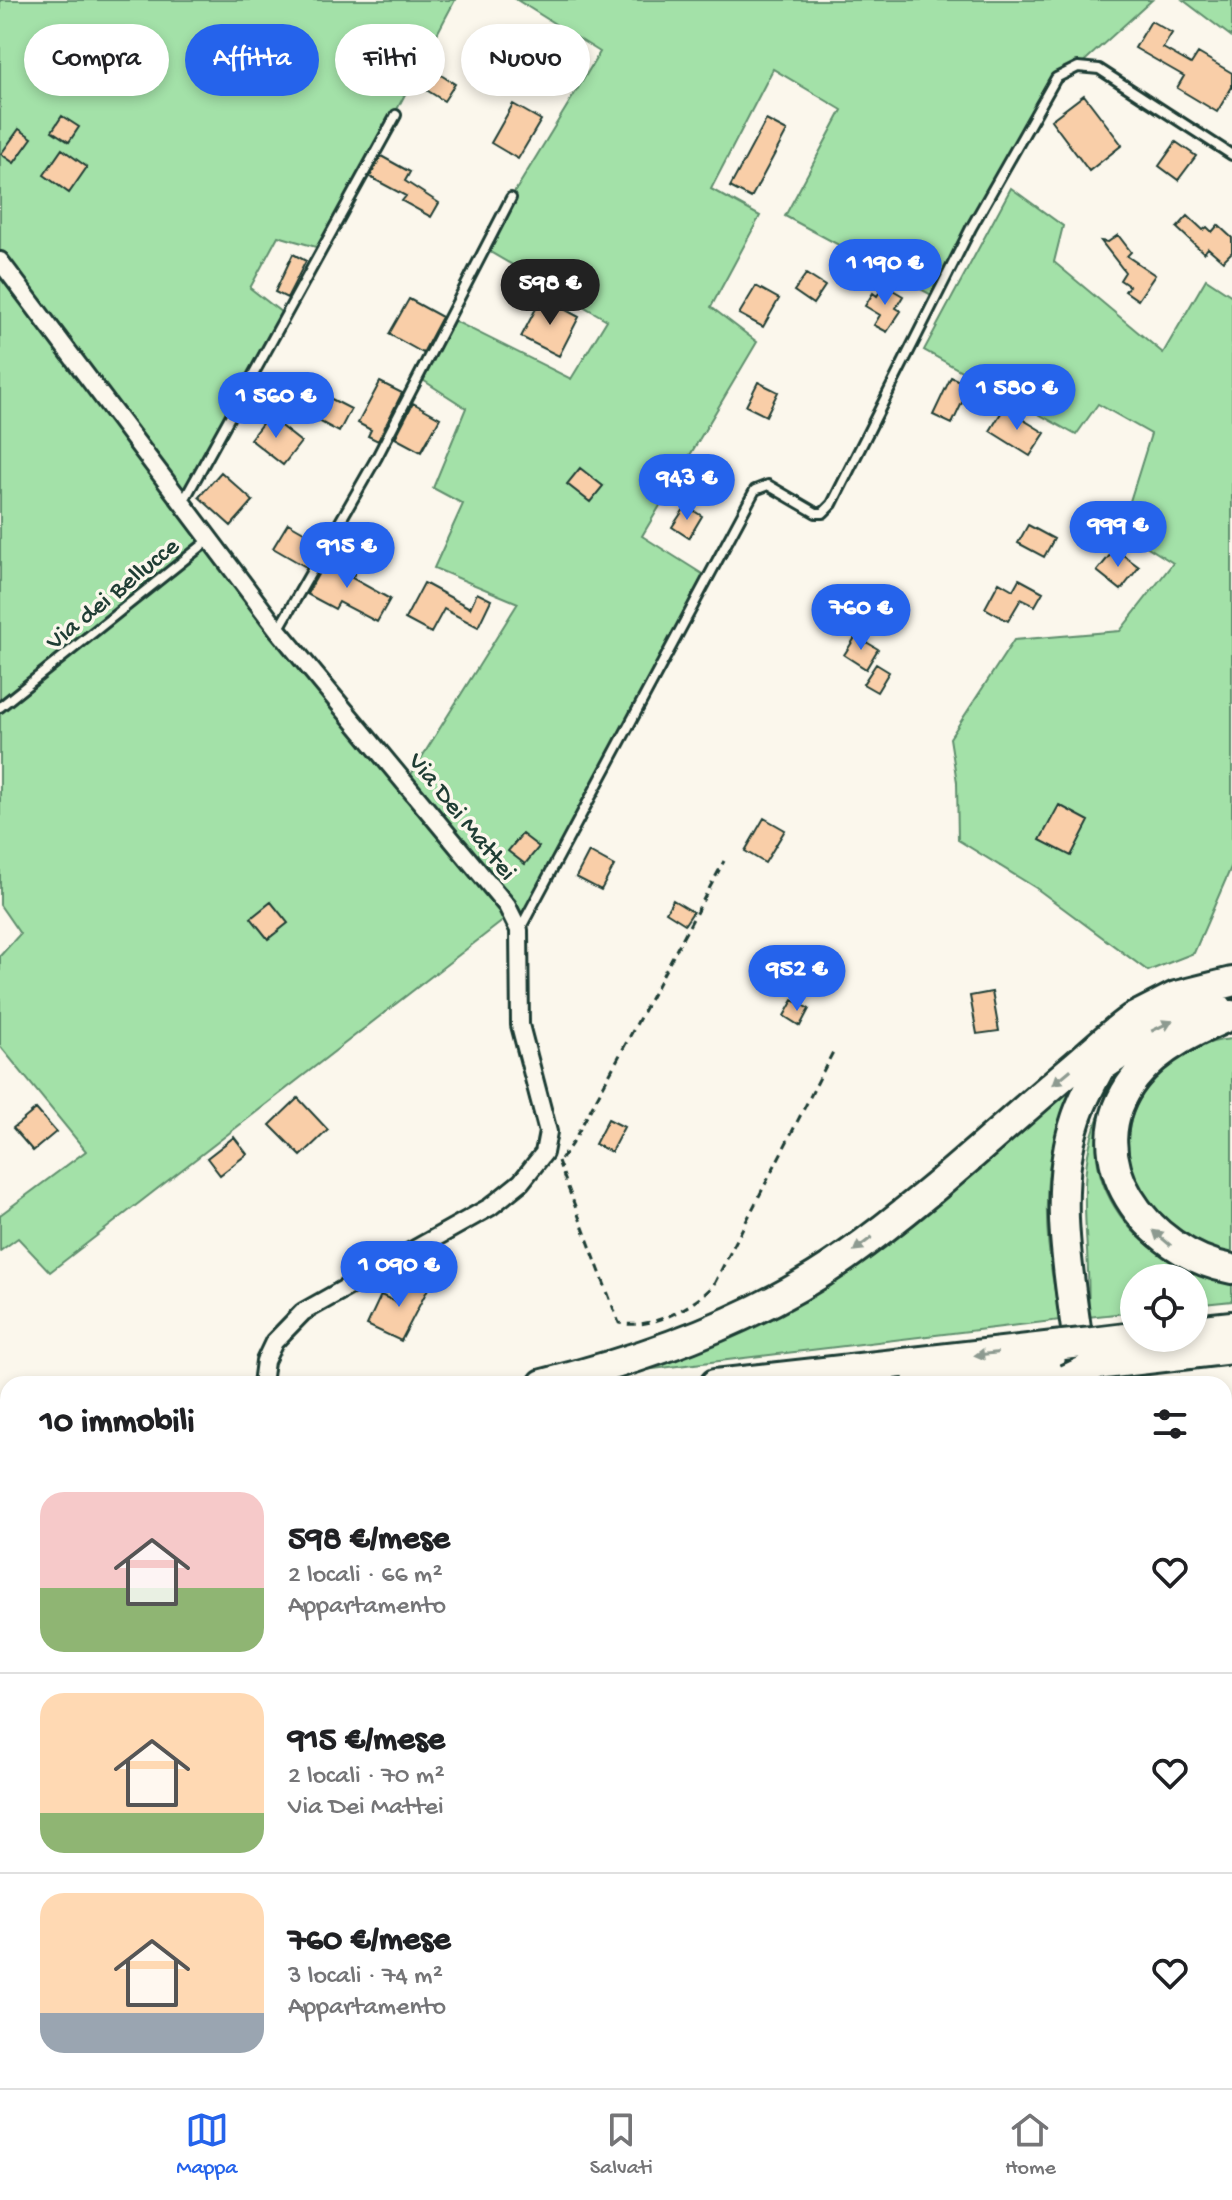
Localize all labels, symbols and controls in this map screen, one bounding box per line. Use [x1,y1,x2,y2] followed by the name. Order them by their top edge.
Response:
[24,24,169,96] chip: Compra
[185,24,319,96] chip: Affitta
[335,24,445,96] chip: Filtri
[461,24,590,96] chip: Nuovo
[811,239,959,307] pin: 1 190 €
[847,249,923,280] text: 1 190 €
[494,259,606,327] pin: 598 €
[519,269,581,300] text: 598 €
[943,364,1091,432] pin: 1 580 €
[202,372,350,440] pin: 1 560 €
[977,374,1057,405] text: 1 580 €
[236,382,316,413] text: 1 560 €
[631,454,743,522] pin: 943 €
[657,464,717,495] text: 943 €
[1062,501,1174,569] pin: 999 €
[1088,511,1148,542] text: 999 €
[291,522,403,590] pin: 915 €
[40,532,187,659] street label: Via dei Bellucce
[318,532,376,563] text: 915 €
[805,584,917,652] pin: 760 €
[829,594,893,625] text: 760 €
[399,747,522,888] street label: Via Dei Mattei
[741,945,853,1013] pin: 952 €
[766,955,828,986] text: 952 €
[1151,1019,1174,1033] one-way arrow
[1052,1068,1072,1085] one-way arrow
[1152,1230,1172,1247] one-way arrow
[853,1235,873,1251] one-way arrow
[325,1241,473,1309] pin: 1 090 €
[359,1251,439,1282] text: 1 090 €
[1120,1264,1208,1352] map controls
[1120,1264,1208,1352] button: locate
[973,1348,998,1361] one-way arrow
[1148,1402,1192,1446] icon: filters
[40,1404,195,1444] text: 10 immobili
[288,1521,450,1561] text: 598 €/mese
[104,1524,200,1620] icon: home
[1148,1550,1192,1594] icon: heart
[288,1561,443,1592] text: 2 locali · 66 m²
[288,1592,446,1623] text: Appartamento
[288,1722,445,1762] text: 915 €/mese
[104,1725,200,1821] icon: home
[1148,1751,1192,1795] icon: heart
[288,1762,444,1793] text: 2 locali · 70 m²
[288,1793,444,1824] text: Via Dei Mattei
[288,1922,450,1962] text: 760 €/mese
[104,1925,200,2021] icon: home
[1148,1951,1192,1995] icon: heart
[288,1962,443,1993] text: 3 locali · 74 m²
[288,1993,446,2024] text: Appartamento
[176,2108,237,2182] tab: Mappa
[590,2108,653,2182] tab: Salvati
[1005,2108,1056,2182] tab: Home

